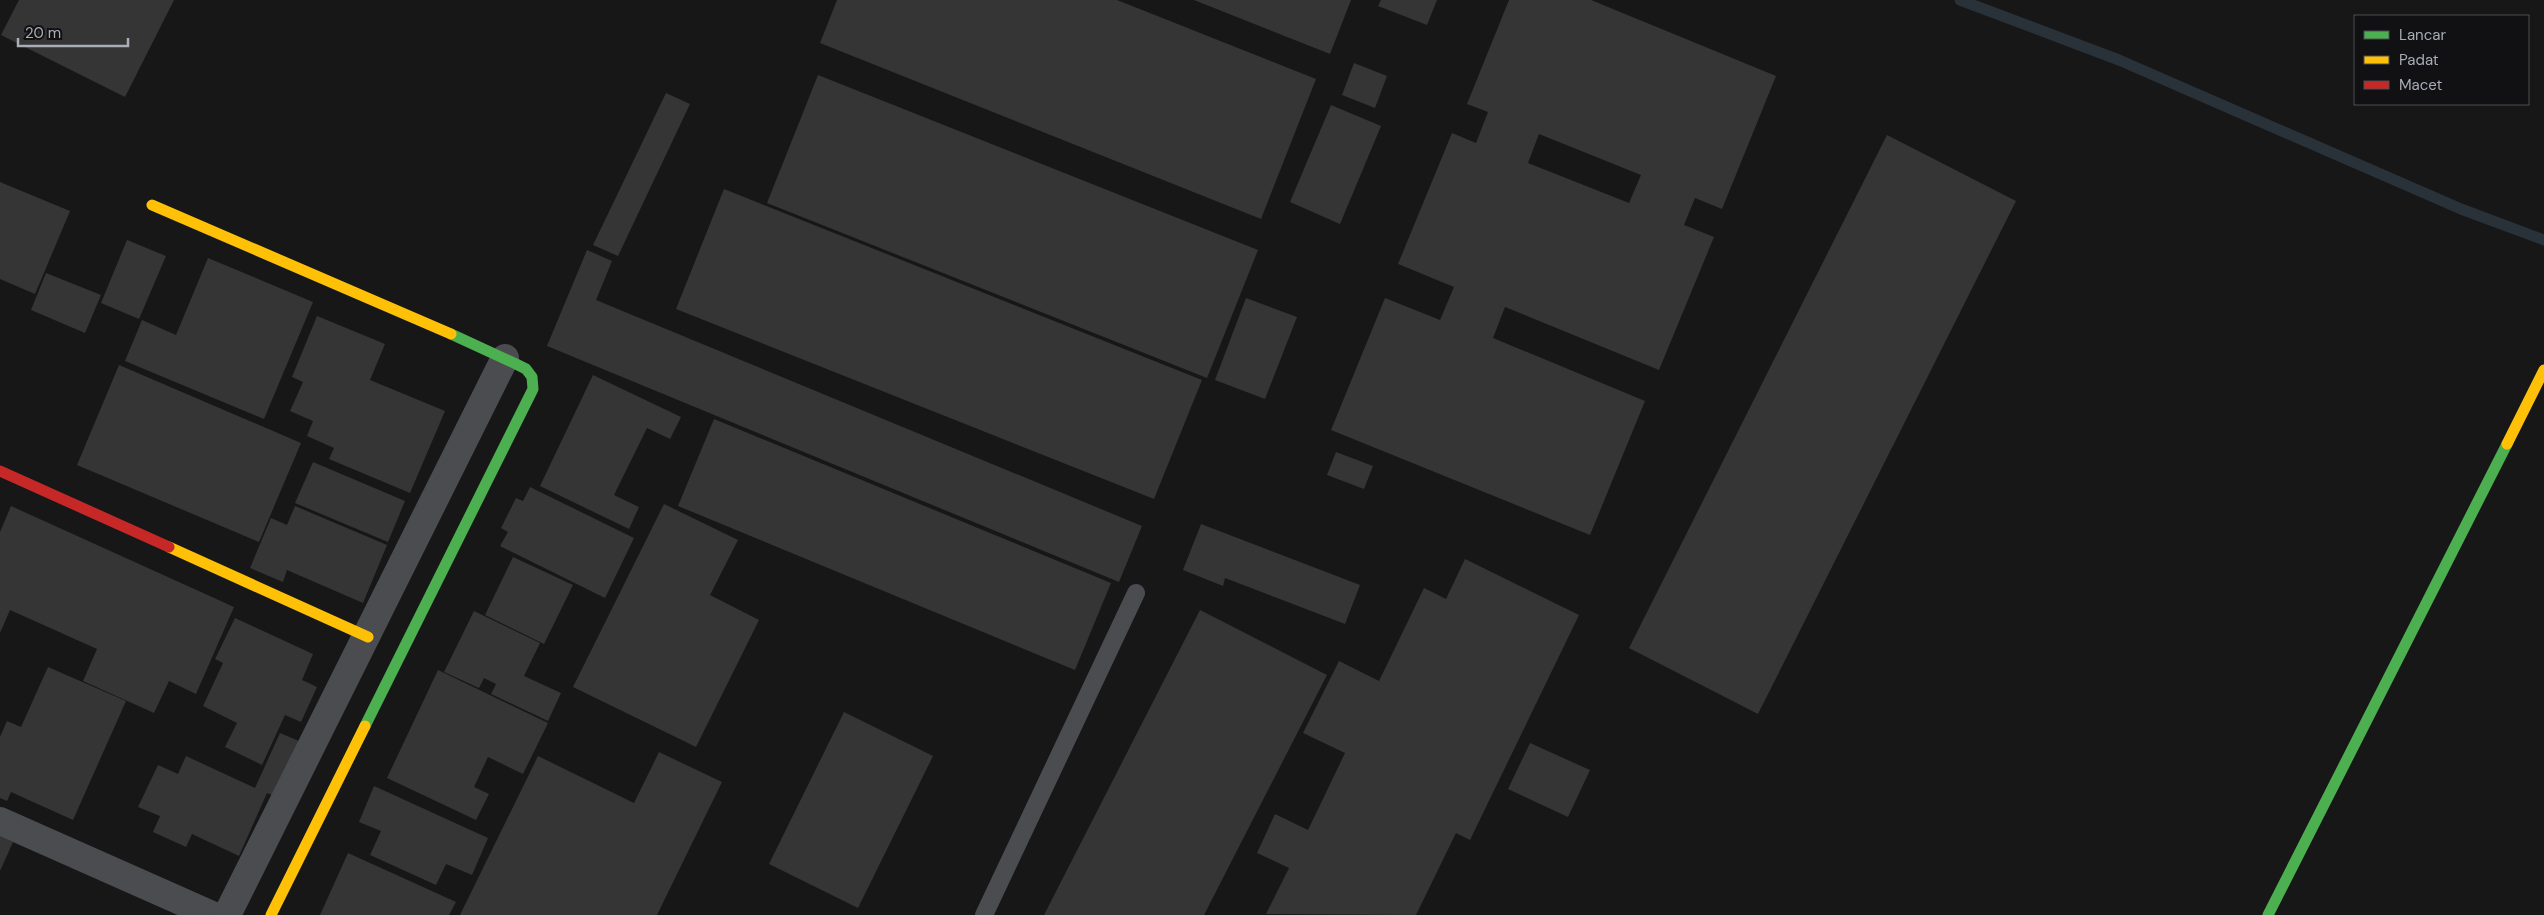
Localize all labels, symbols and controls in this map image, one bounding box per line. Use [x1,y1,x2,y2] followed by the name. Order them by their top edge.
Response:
[18,15,128,47] scale bar
[2354,15,2529,105] legend
[25,23,61,43] text: 20 m
[2399,25,2446,45] text: Lancar
[2399,50,2439,70] text: Padat
[2399,75,2443,95] text: Macet

